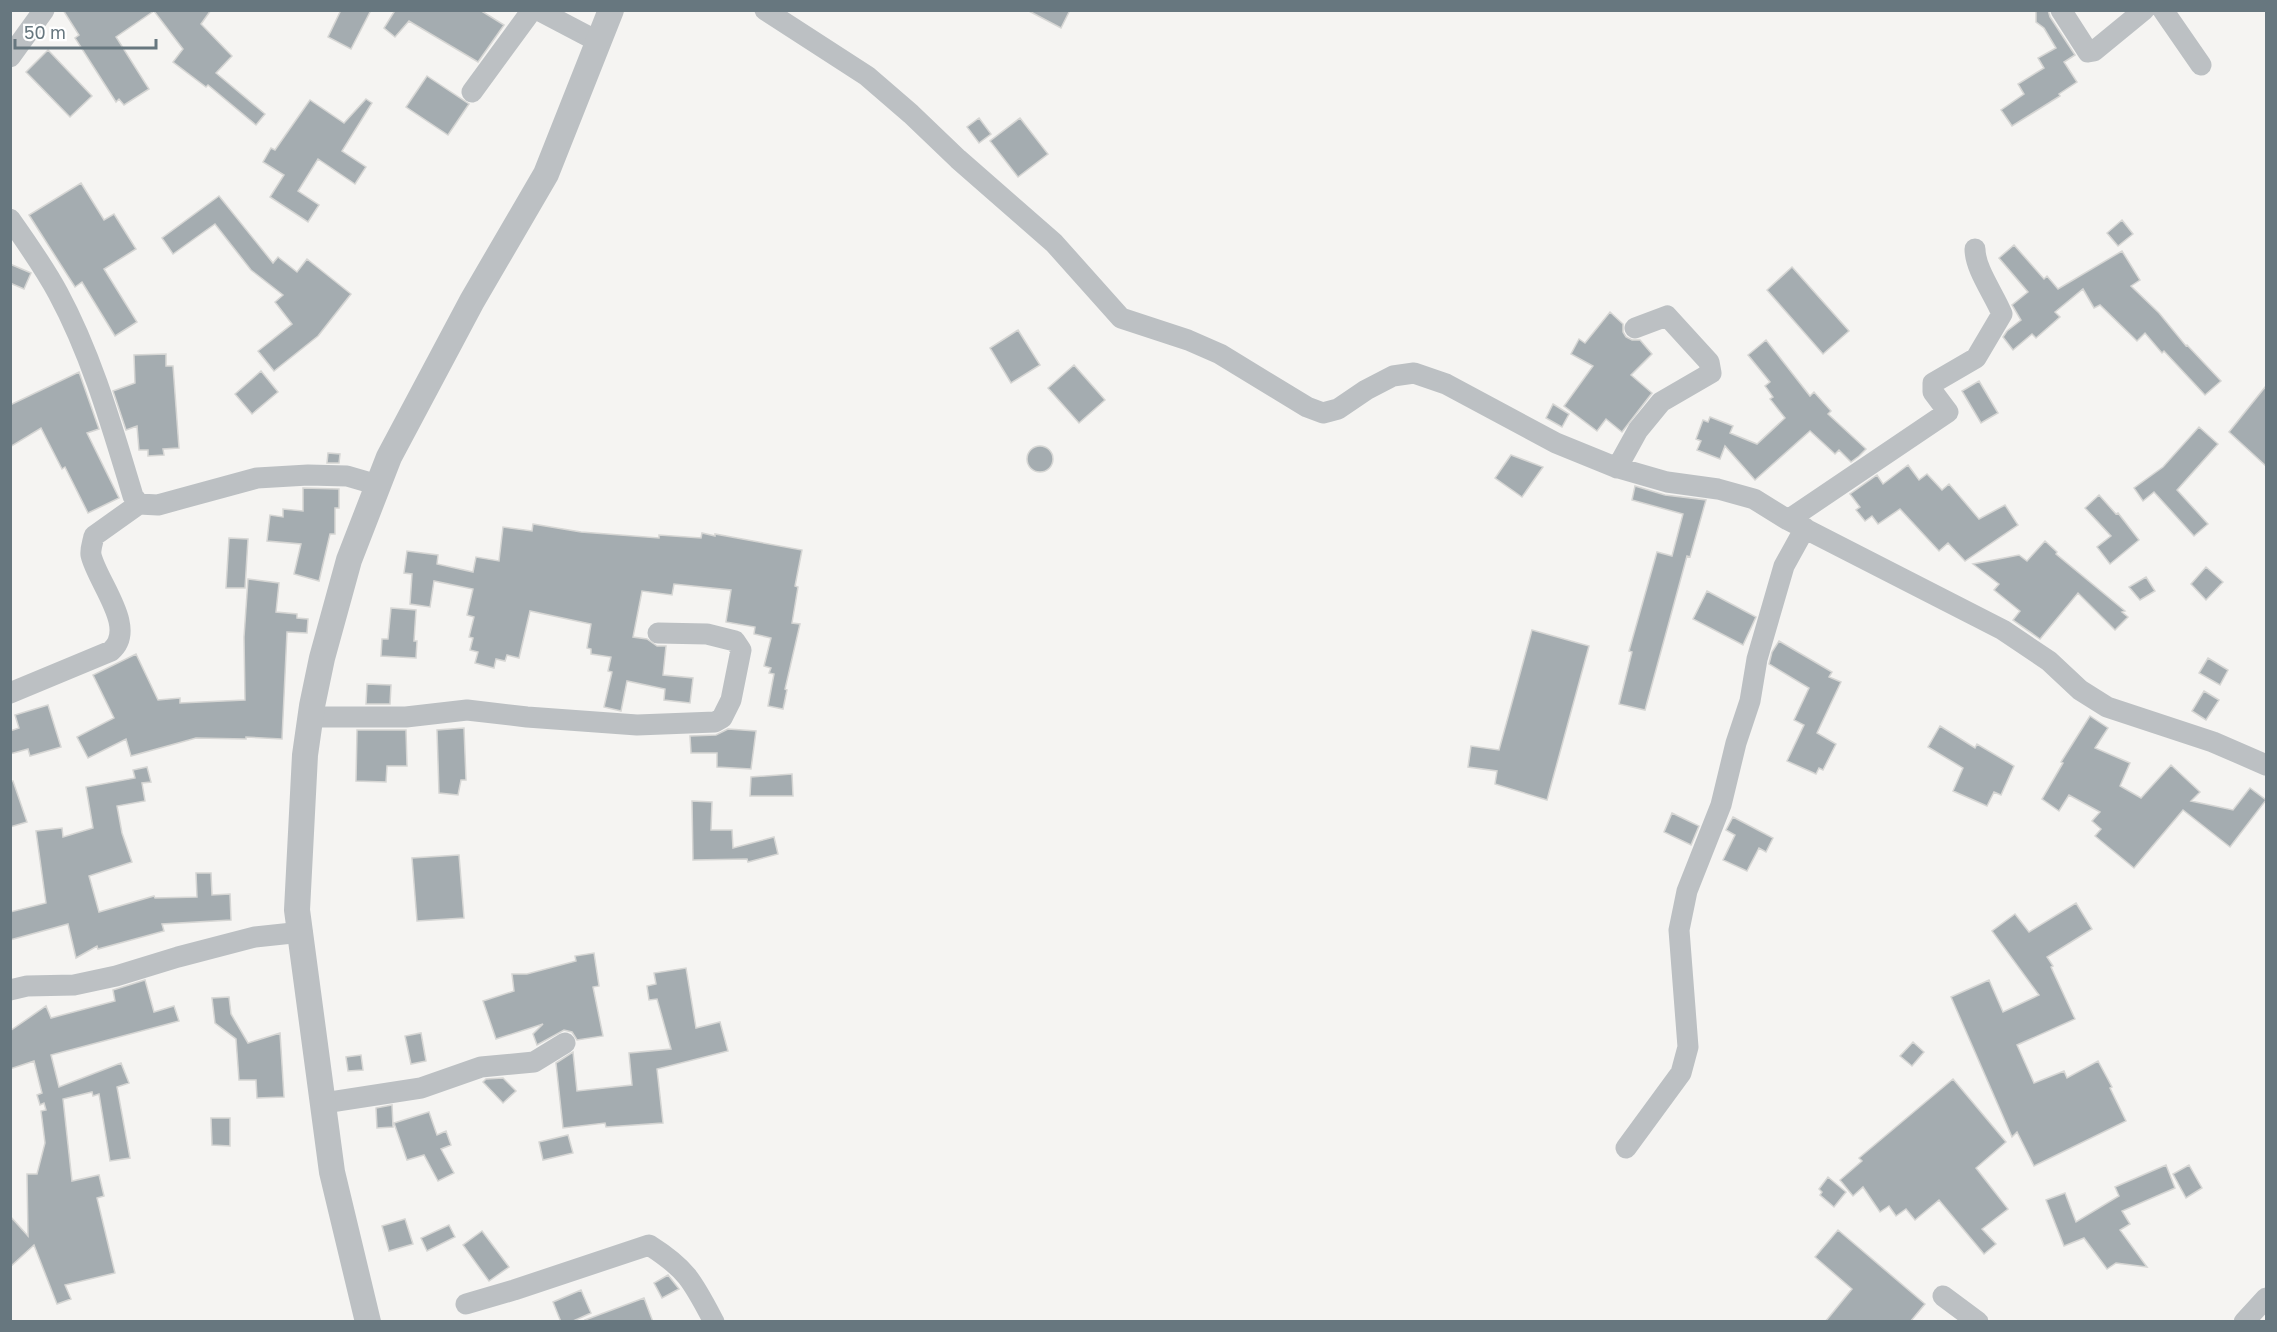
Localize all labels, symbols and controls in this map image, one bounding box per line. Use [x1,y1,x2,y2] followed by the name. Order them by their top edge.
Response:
[15,12,156,50] scale bar
[24,21,66,43] text: 50 m

